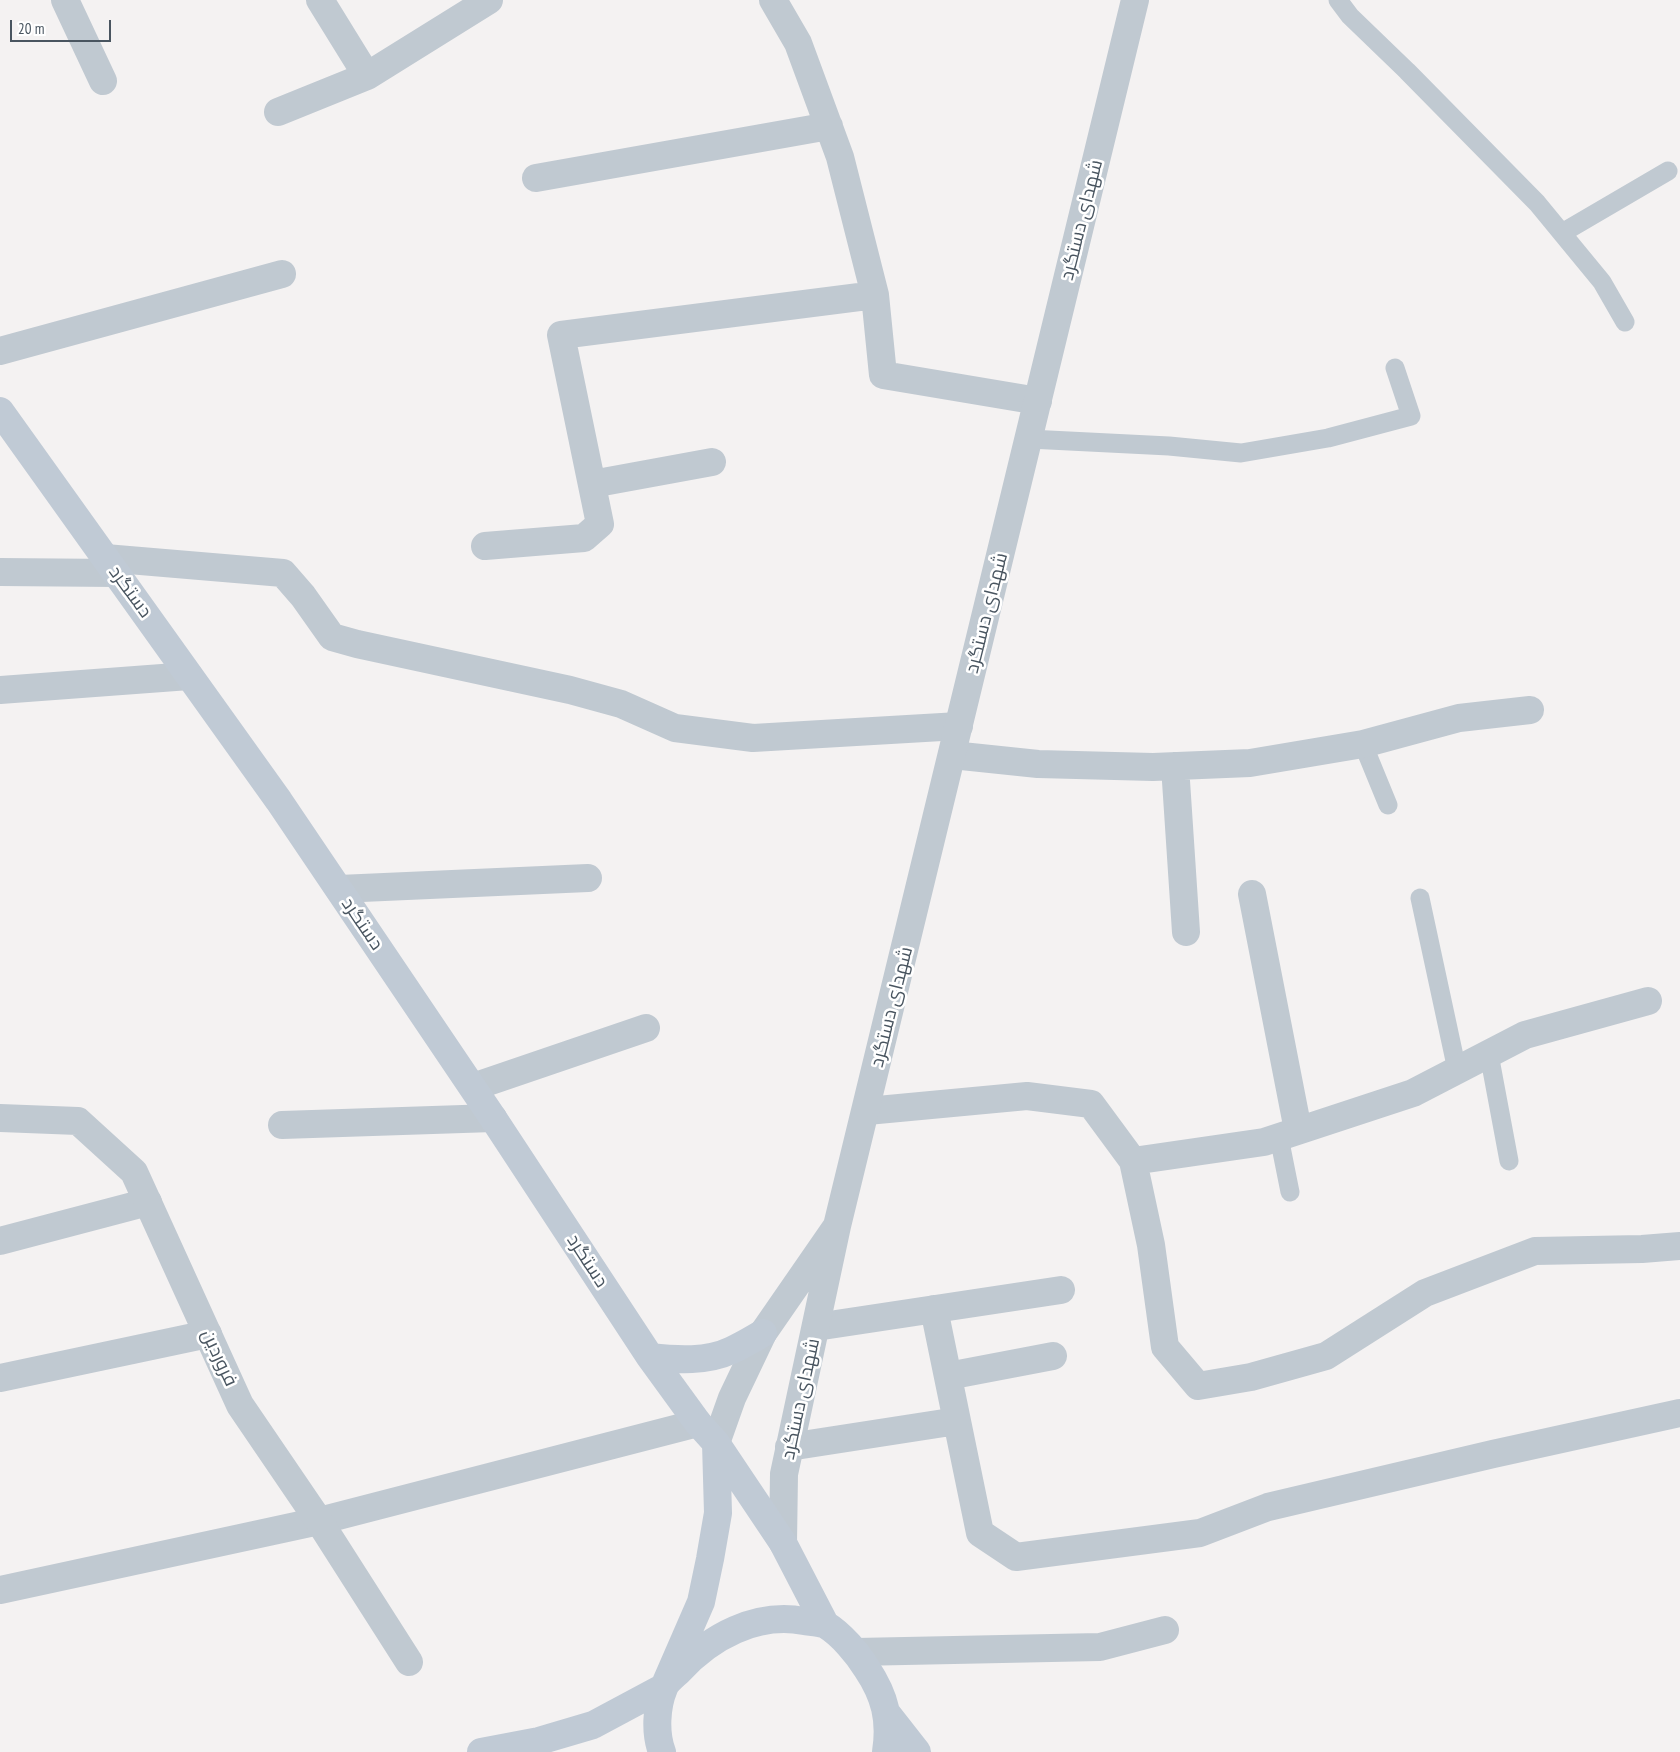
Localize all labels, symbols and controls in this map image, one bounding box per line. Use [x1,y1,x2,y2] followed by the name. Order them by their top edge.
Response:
[12,10,114,42] scale bar
[18,19,44,38] text: 20 m
[1056,157,1108,283] street label: شهدای دستگرد
[961,550,1013,676] street label: شهدای دستگرد
[103,562,157,622] street label: دستگرد
[336,893,388,955] street label: دستگرد
[866,944,918,1070] street label: شهدای دستگرد
[561,1230,613,1292] street label: دستگرد
[196,1326,242,1390] street label: فروردین
[777,1336,825,1462] street label: شهدای دستگرد

